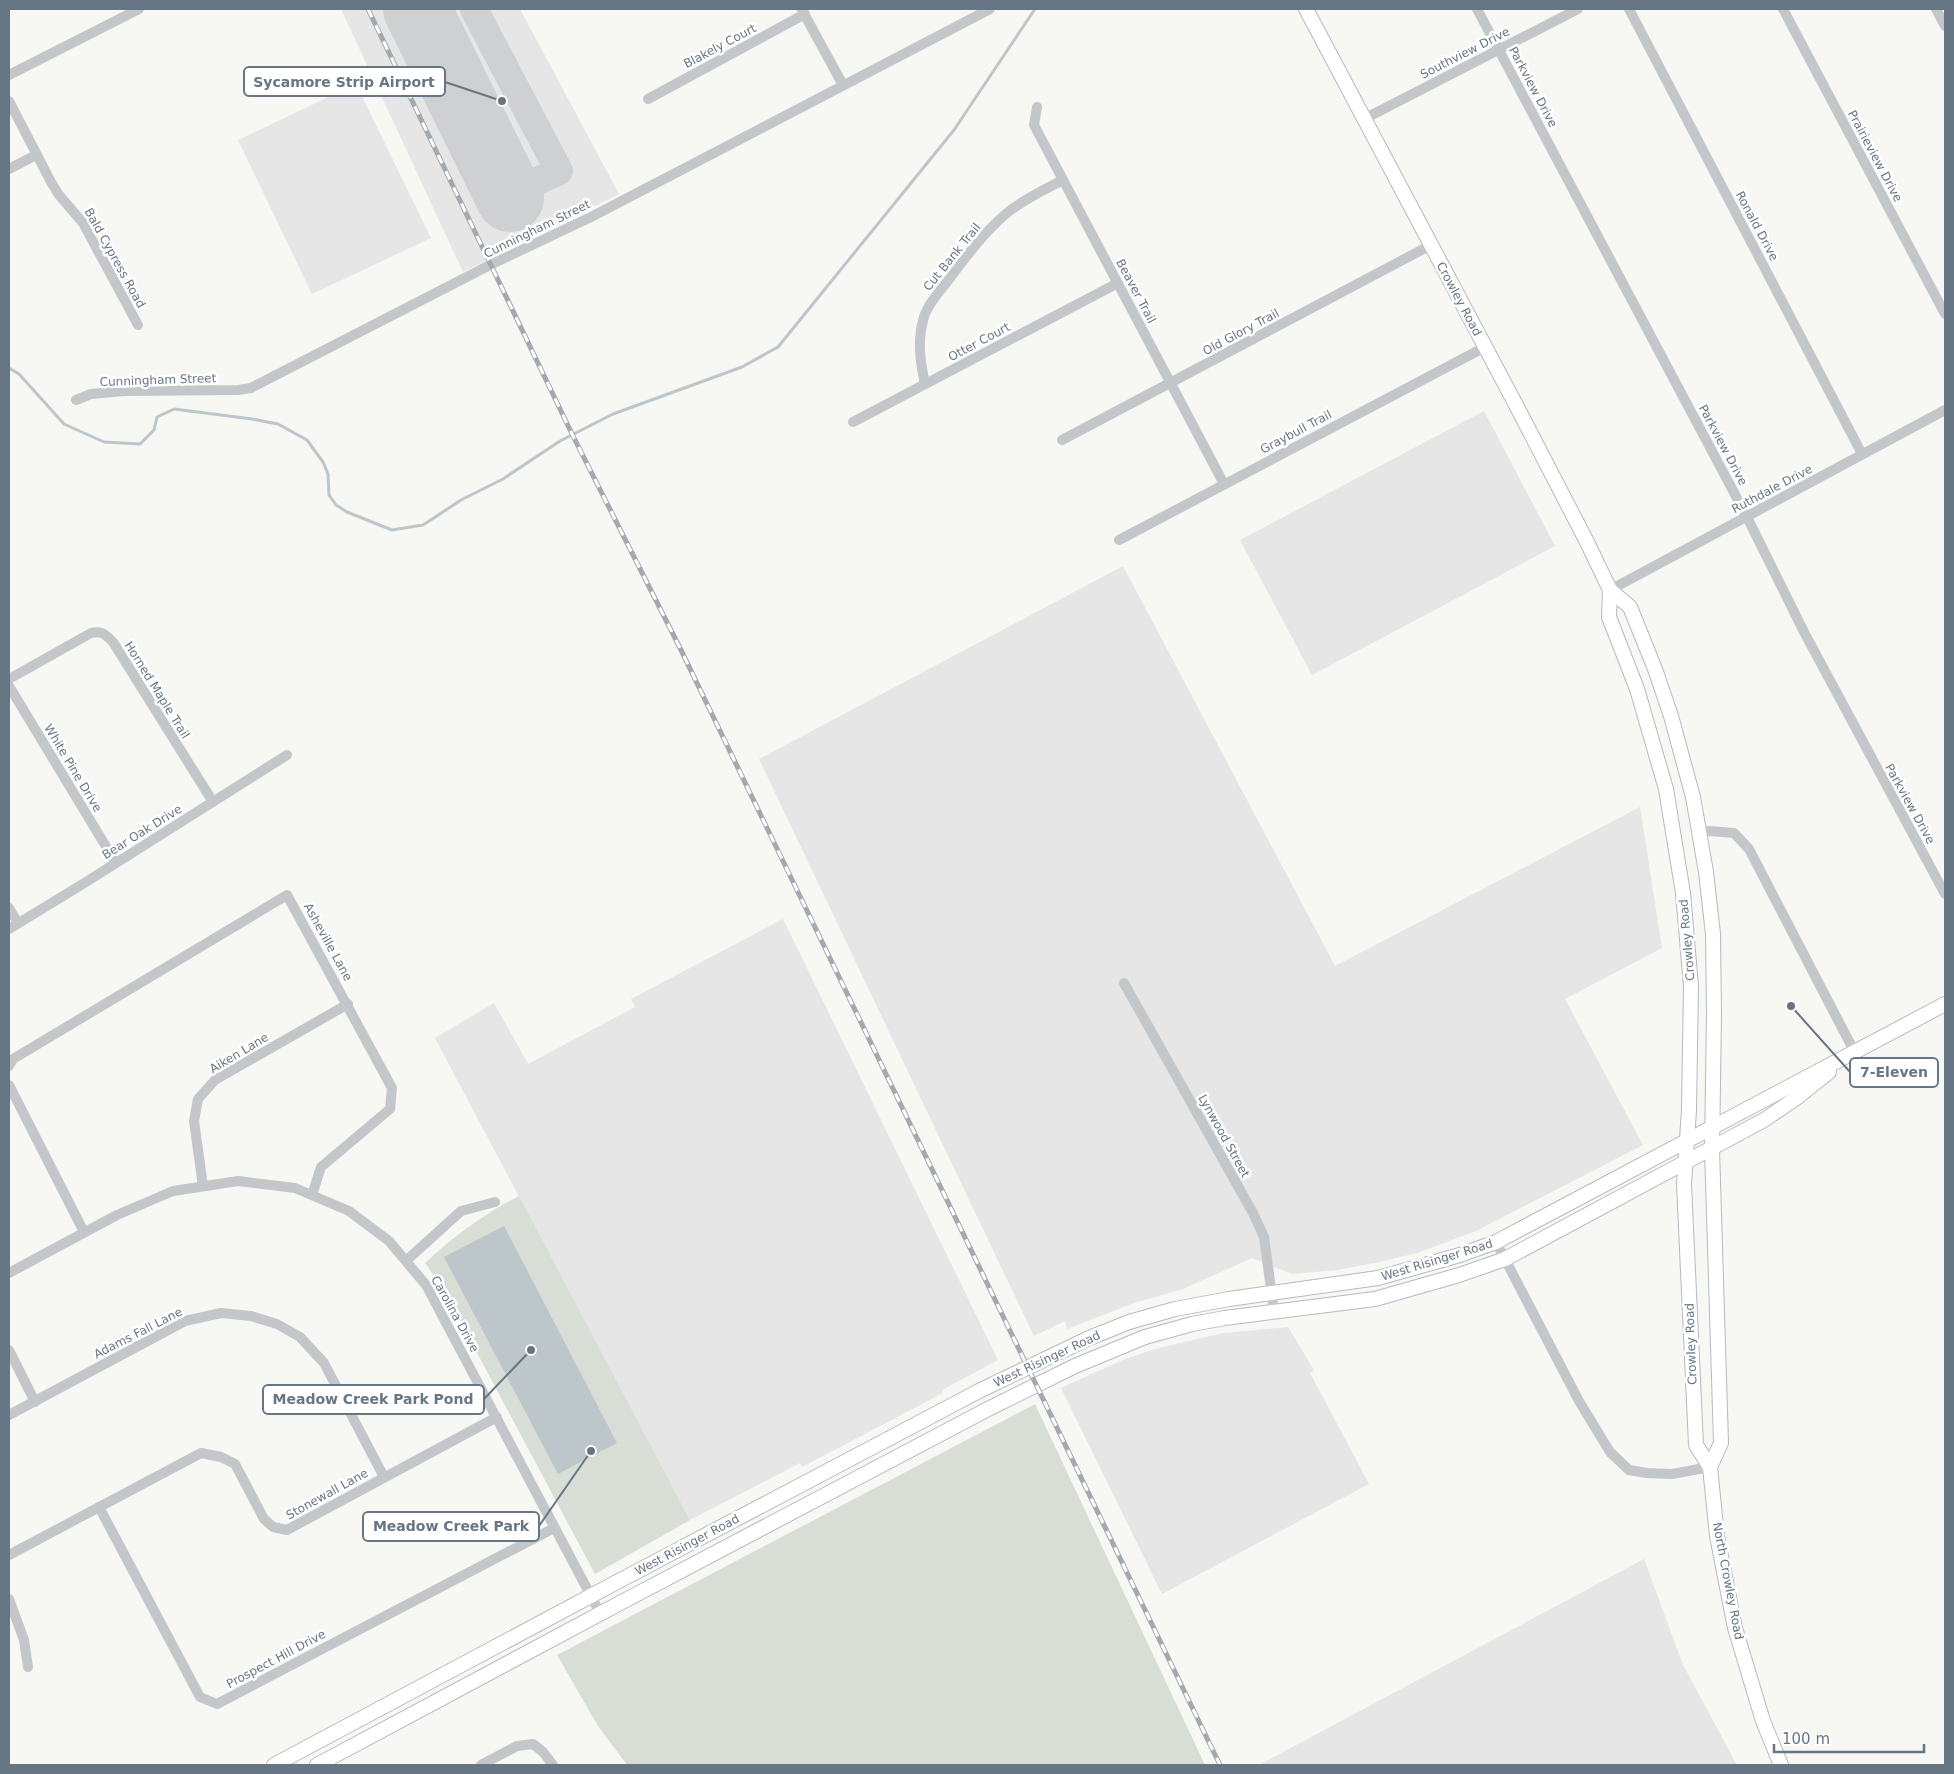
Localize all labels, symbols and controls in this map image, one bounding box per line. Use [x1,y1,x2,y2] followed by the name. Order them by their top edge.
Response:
[681,21,759,71] street label: Blakely Court
[1418,24,1512,82] street label: Southview Drive
[1506,44,1560,130] street label: Parkview Drive
[244,67,445,96] callout: Sycamore Strip Airport
[253,74,435,90] text: Sycamore Strip Airport
[1845,108,1905,204] street label: Prairieview Drive
[1733,189,1781,263] street label: Ronald Drive
[481,197,593,261] street label: Cunningham Street
[82,206,148,310] street label: Bald Cypress Road
[920,220,984,294] street label: Cut Bank Trail
[1113,256,1159,326] street label: Beaver Trail
[1434,260,1484,338] street label: Crowley Road
[1200,306,1282,358] street label: Old Glory Trail
[946,320,1013,364] street label: Otter Court
[99,371,217,389] street label: Cunningham Street
[1696,402,1750,488] street label: Parkview Drive
[1258,407,1334,457] street label: Graybull Trail
[1729,462,1815,516] street label: Ruthdale Drive
[121,639,193,741] street label: Horned Maple Trail
[41,722,105,814] street label: White Pine Drive
[1882,762,1938,846] street label: Parkview Drive
[100,802,184,862] street label: Bear Oak Drive
[1676,899,1698,981] street label: Crowley Road
[301,901,355,983] street label: Asheville Lane
[207,1030,271,1076] street label: Aiken Lane
[1850,1058,1938,1087] callout: 7-Eleven
[1860,1064,1928,1080] text: 7-Eleven
[1195,1092,1253,1180] street label: Lynwood Street
[1379,1236,1495,1284] street label: West Risinger Road
[428,1273,482,1355] street label: Carolina Drive
[1683,1303,1699,1385] street label: Crowley Road
[91,1305,185,1361] street label: Adams Fall Lane
[991,1328,1103,1390] street label: West Risinger Road
[263,1385,484,1414] callout: Meadow Creek Park Pond
[273,1391,473,1407] text: Meadow Creek Park Pond
[284,1466,370,1522] street label: Stonewall Lane
[363,1512,539,1541] callout: Meadow Creek Park
[632,1512,742,1578] street label: West Risinger Road
[373,1518,530,1534] text: Meadow Creek Park
[1710,1521,1746,1641] street label: North Crowley Road
[224,1627,328,1691] street label: Prospect Hill Drive
[1774,1722,1924,1754] scale bar
[1782,1730,1830,1748] text: 100 m

